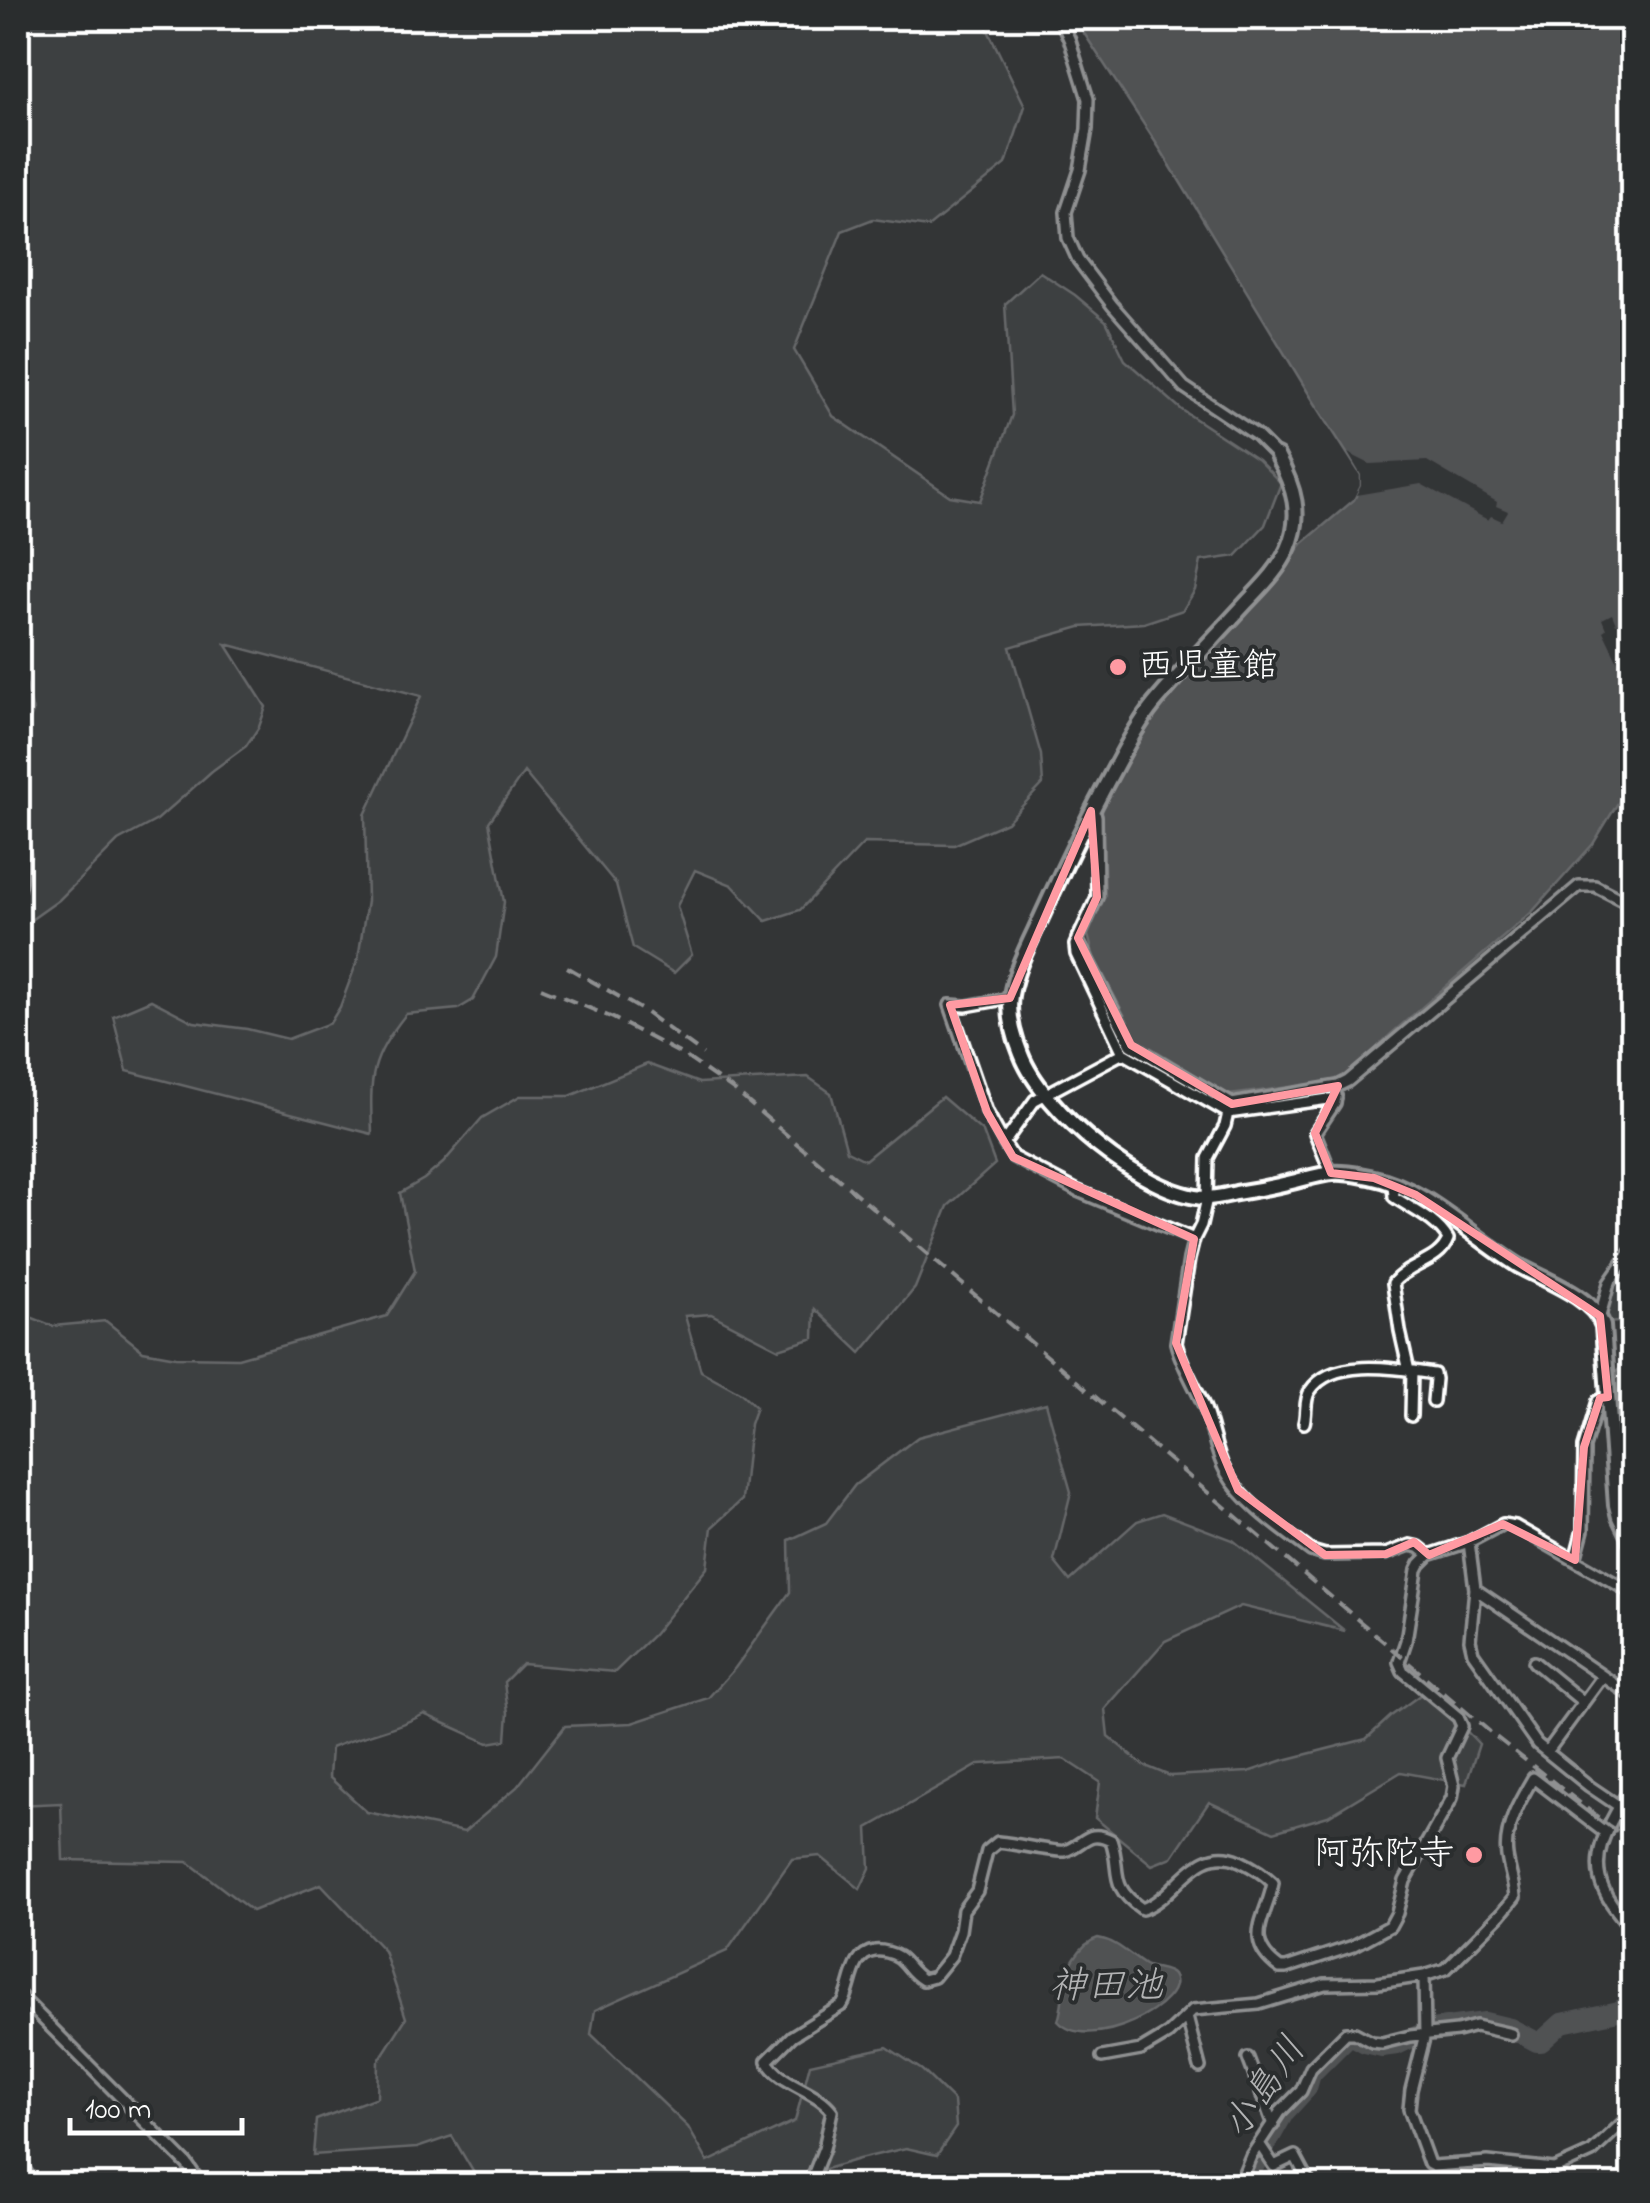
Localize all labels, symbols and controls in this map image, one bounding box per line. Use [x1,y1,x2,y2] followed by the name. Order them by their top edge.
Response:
[1138,642,1278,693] place label: 西児童館
[1107,656,1129,678] marker: 西児童館
[1314,1830,1454,1881] place label: 阿弥陀寺
[1463,1844,1485,1866] marker: 阿弥陀寺
[1049,1960,1164,2016] water label: 神田池
[1210,2026,1322,2152] water label: 小島川
[70,2073,242,2135] scale bar
[85,2089,151,2133] text: 100 m

